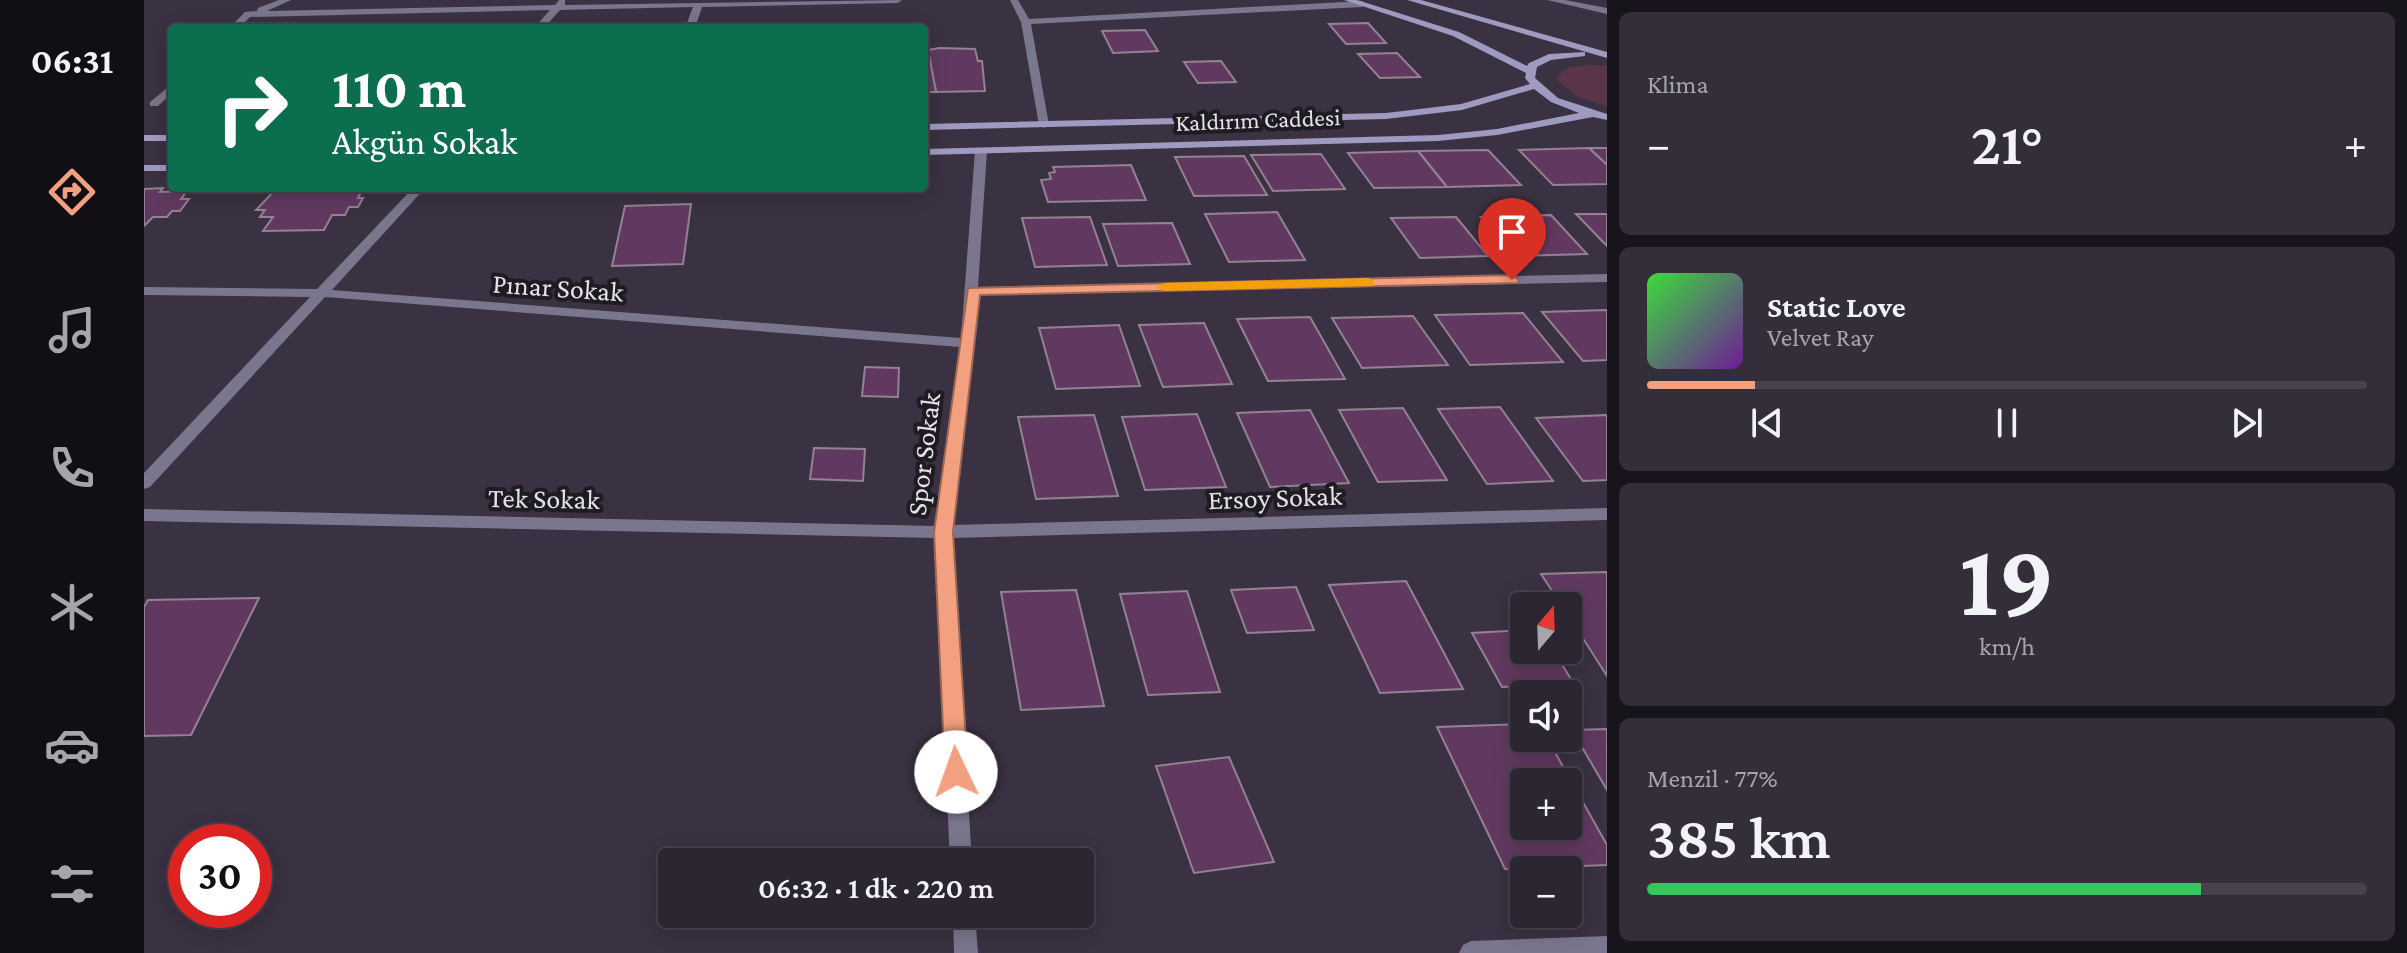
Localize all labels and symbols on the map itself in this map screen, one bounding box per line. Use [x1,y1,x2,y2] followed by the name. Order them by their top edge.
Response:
[1175,103,1341,136] street label: Kaldırım Caddesi
[1478,198,1546,280] pin
[491,267,625,308] street label: Pınar Sokak
[901,390,946,517] street label: Spor Sokak
[1207,480,1343,515] street label: Ersoy Sokak
[488,482,601,515] street label: Tek Sokak
[1510,592,1582,664] north arrow
[914,730,998,814] position arrow
[168,824,272,928] speed limit sign: 30

